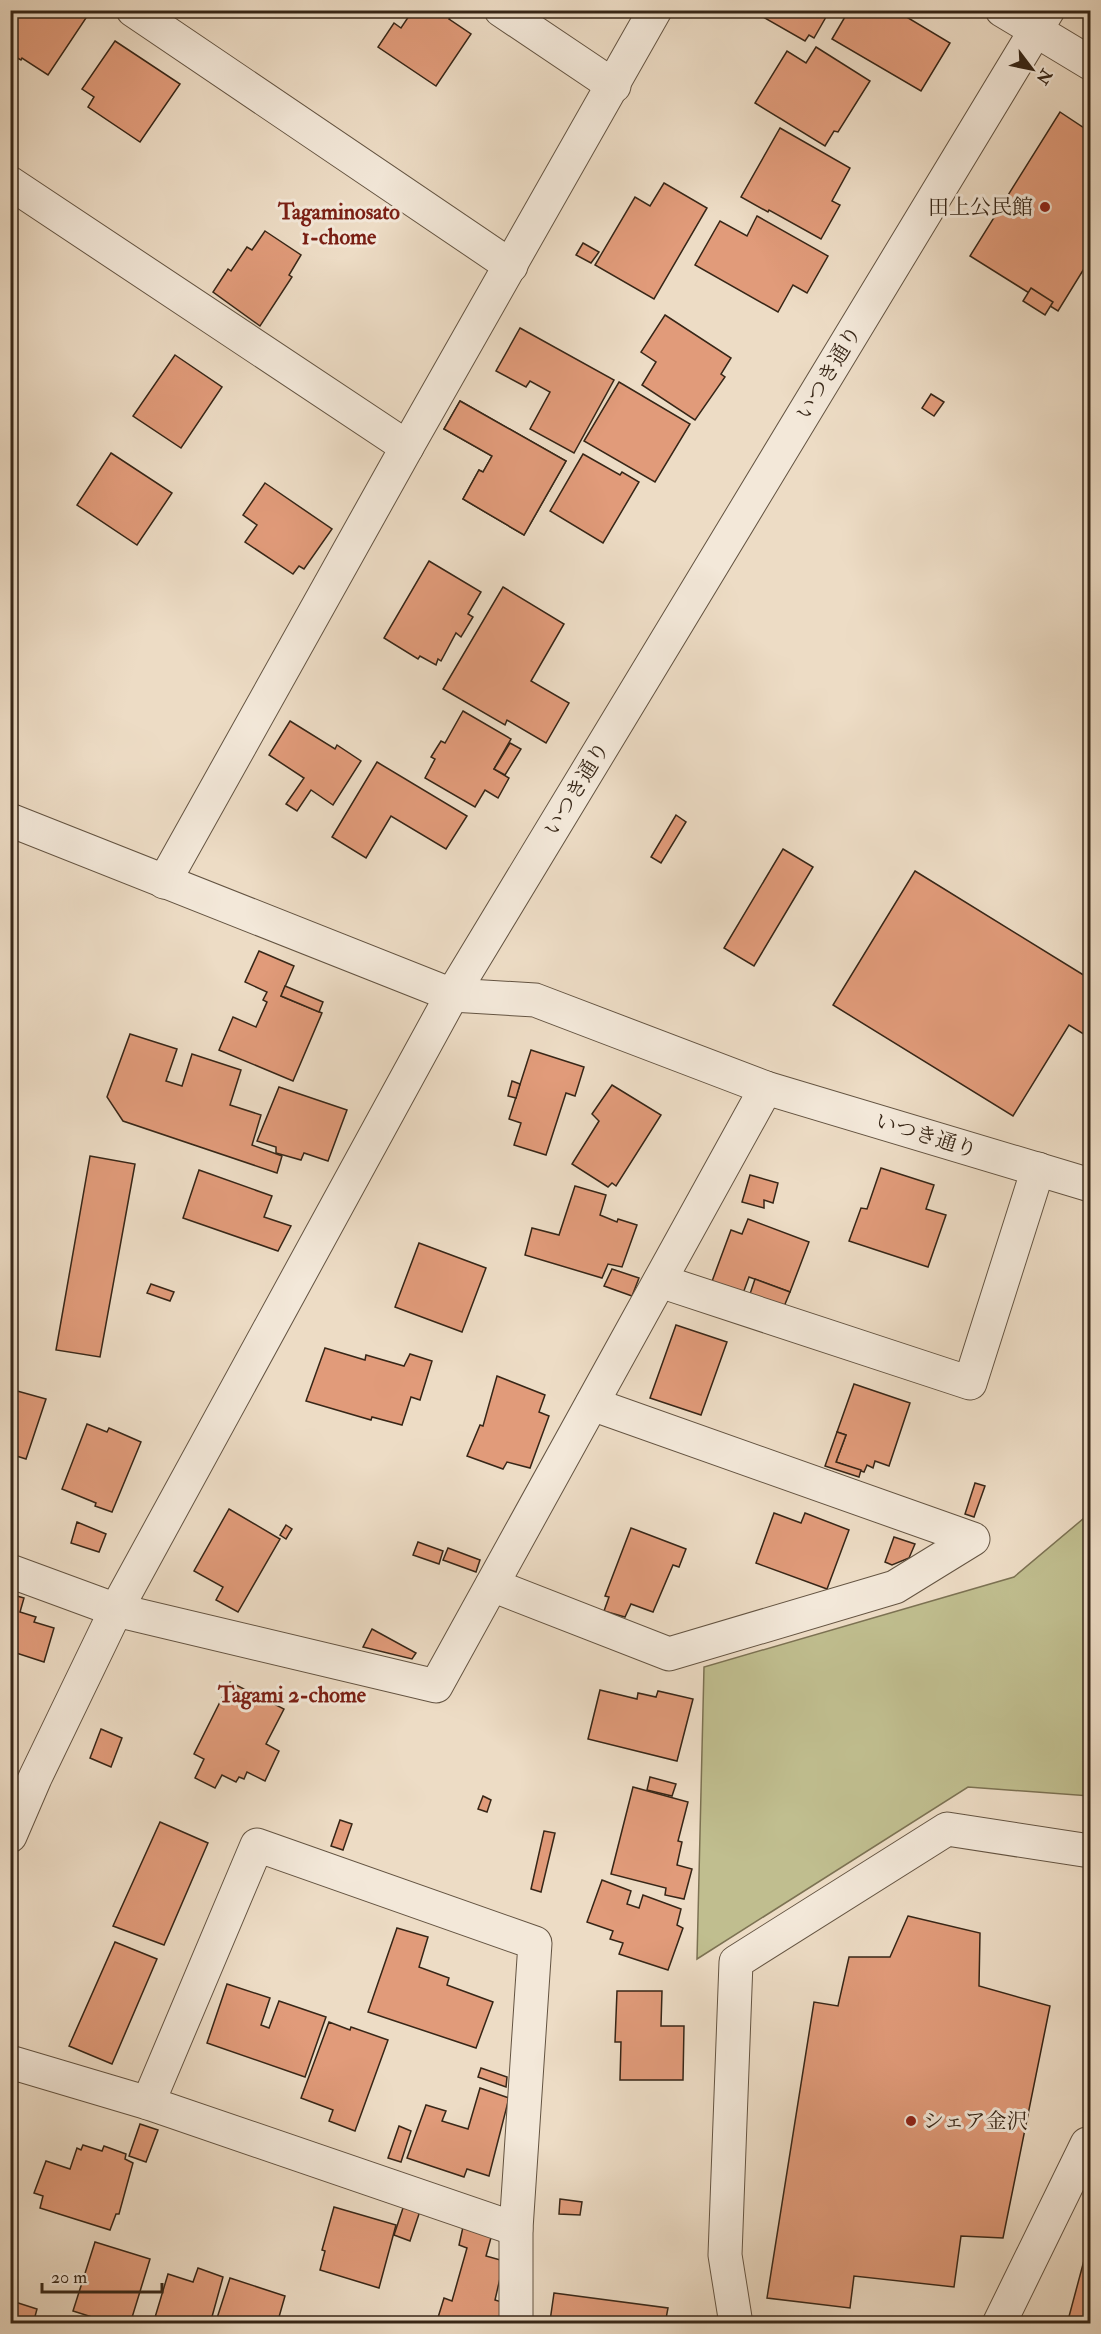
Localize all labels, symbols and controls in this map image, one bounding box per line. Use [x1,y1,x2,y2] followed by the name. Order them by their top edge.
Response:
[1002,39,1062,99] north arrow
[1031,64,1057,88] text: N
[928,194,1033,221] place label: 田上公民館
[277,198,400,251] district label: Tagaminosato 1-chome
[1038,200,1052,214] marker: 田上公民館
[790,321,868,425] street label: いつき通り
[538,737,616,841] street label: いつき通り
[872,1108,980,1164] street label: いつき通り
[217,1681,367,1710] district label: Tagami 2-chome
[923,2108,1028,2135] place label: シェア金沢
[904,2114,918,2128] marker: シェア金沢
[42,2256,162,2294] scale bar
[51,2266,87,2289] text: 20 m

